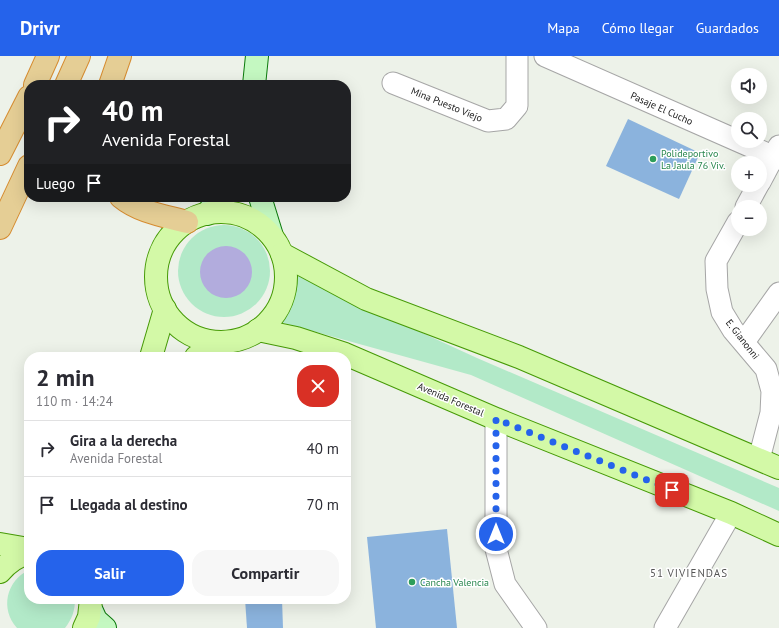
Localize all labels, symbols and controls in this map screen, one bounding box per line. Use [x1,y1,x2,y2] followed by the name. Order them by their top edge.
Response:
[20,16,60,40] text: Drivr
[547,19,580,37] text: Mapa
[602,19,674,37] text: Cómo llegar
[696,19,759,37] text: Guardados
[731,68,767,236] map controls
[731,68,767,104] button: sound
[409,84,485,125] street label: Mina Puesto Viejo
[629,89,695,128] street label: Pasaje El Cucho
[102,92,163,129] text: 40 m
[36,96,88,148] icon: right
[731,112,767,148] button: search
[102,128,230,151] text: Avenida Forestal
[661,147,725,172] place label: Polideportivo La Jaula 76 Viv.
[648,154,658,164] marker: Polideportivo La Jaula 76 Viv.
[731,156,767,192] button: +
[83,172,105,194] icon: arrive
[36,174,75,193] text: Luego
[731,200,767,236] button: −
[723,317,762,362] street label: E. Gianonni
[36,362,95,393] text: 2 min
[297,365,339,407] button: close
[416,380,486,419] street label: Avenida Forestal
[36,393,113,410] text: 110 m · 14:24
[70,431,177,450] text: Gira a la derecha
[36,438,58,460] icon: right
[306,439,339,458] text: 40 m
[70,450,162,467] text: Avenida Forestal
[655,473,689,507] pin
[661,479,683,501] icon: arrive
[36,494,58,516] icon: arrive
[70,495,188,514] text: Llegada al destino
[306,495,339,514] text: 70 m
[475,513,517,555] position arrow
[36,550,184,596] button: Salir
[192,550,339,596] button: Compartir
[650,566,728,580] district label: 51 VIVIENDAS
[420,576,489,589] place label: Cancha Valencia
[407,577,417,587] marker: Cancha Valencia

